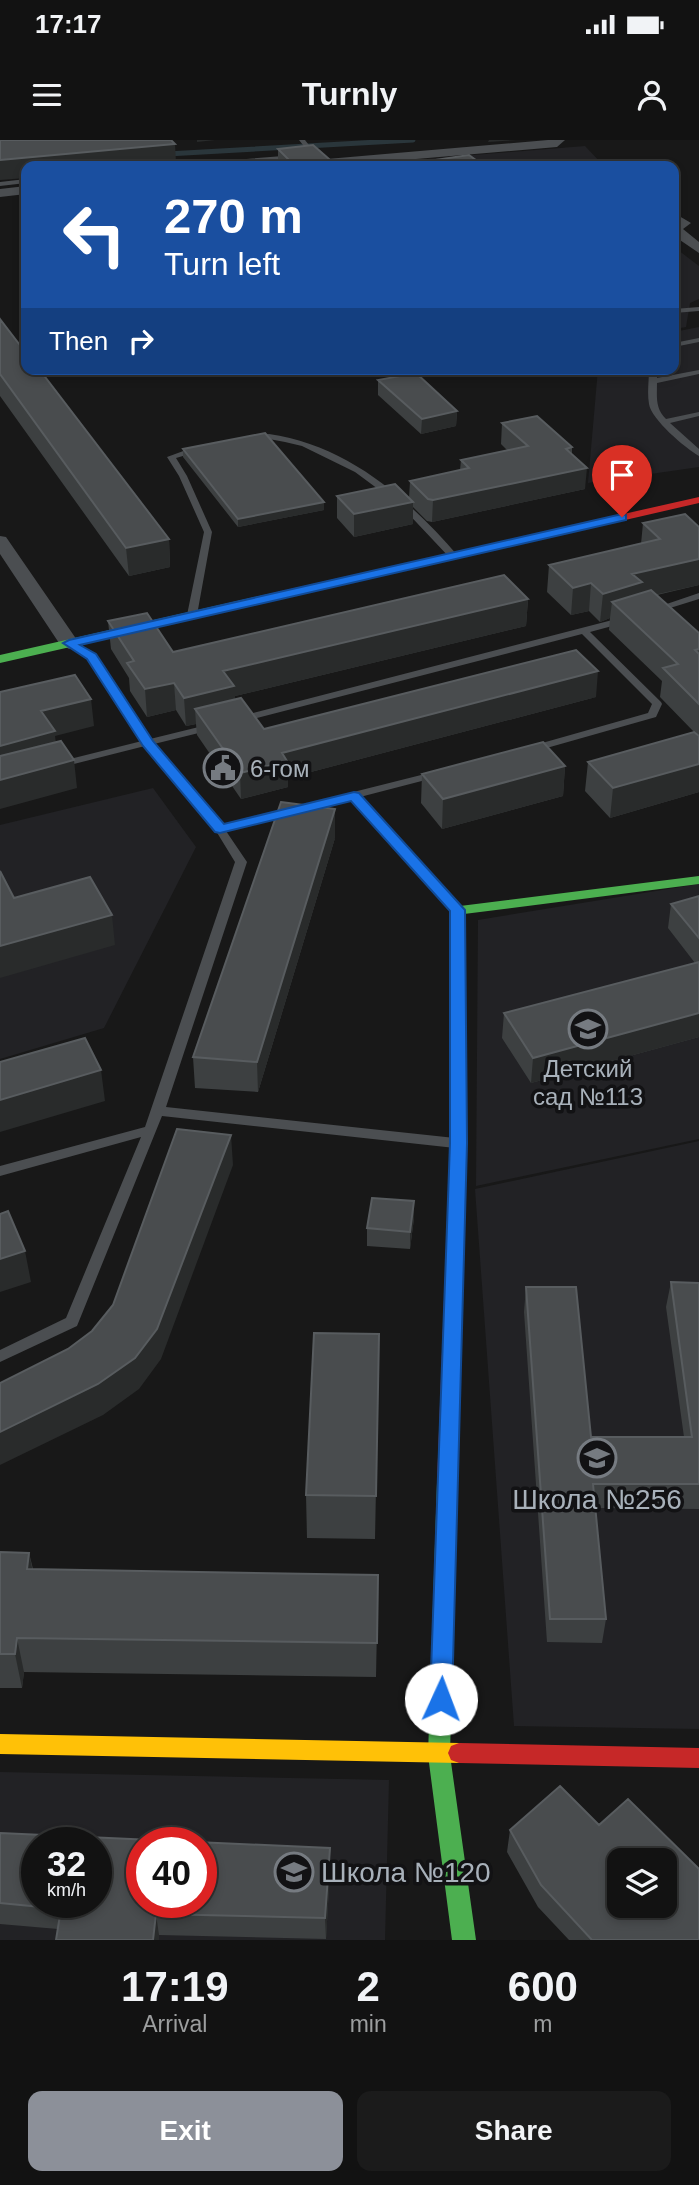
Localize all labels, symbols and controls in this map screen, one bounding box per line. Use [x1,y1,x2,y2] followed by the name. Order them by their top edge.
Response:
[35,9,102,39] text: 17:17
[28,76,66,114] icon: menu
[302,76,397,112] text: Turnly
[633,76,671,114] icon: person
[49,189,140,280] icon: left
[164,189,303,243] text: 270 m
[164,246,280,282] text: Turn left
[122,322,160,360] icon: right
[49,326,108,356] text: Then
[592,445,652,517] pin
[603,456,641,494] icon: arrive
[202,747,244,789] public building icon: 6-гом
[250,755,309,782] place label: 6-гом
[567,1008,609,1050] school or university icon: Детский сад №113
[533,1055,643,1110] place label: Детский сад №113
[576,1437,618,1479] school or university icon: Школа №256
[512,1484,682,1515] place label: Школа №256
[404,1662,478,1736] position arrow
[126,1827,217,1918] speed limit sign: 40
[47,1844,86,1883] text: 32
[607,1848,677,1918] map controls
[607,1848,677,1918] button: layers
[273,1851,315,1893] school or university icon: Школа №120
[321,1857,491,1888] place label: Школа №120
[47,1880,86,1900] text: km/h
[121,1963,229,2010] text: 17:19
[356,1963,380,2010] text: 2
[508,1963,578,2010] text: 600
[142,2011,207,2037] text: Arrival
[350,2011,387,2037] text: min
[533,2011,552,2037] text: m
[28,2091,343,2171] button: Exit
[357,2091,671,2171] button: Share

